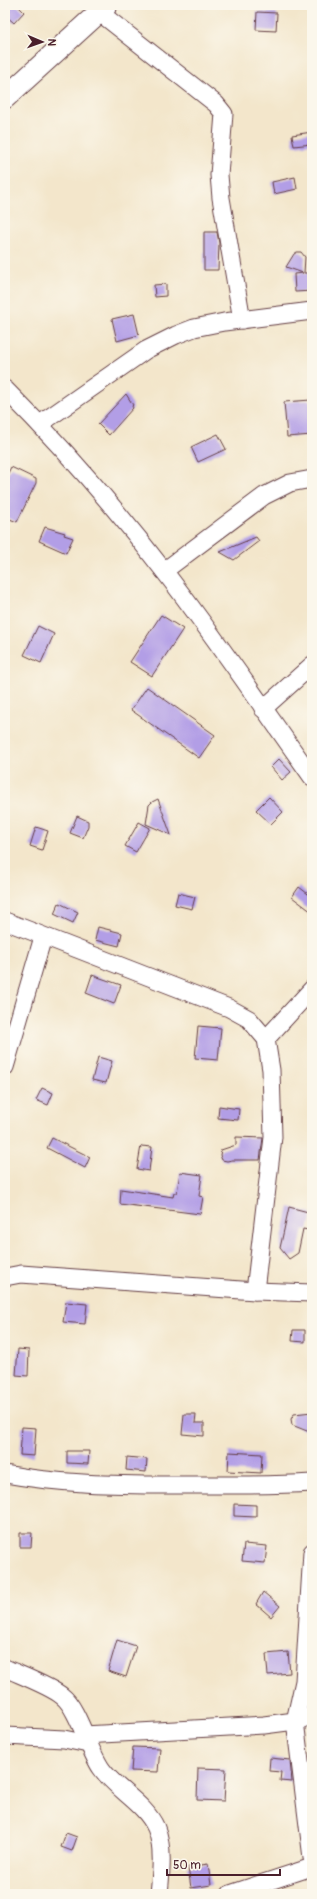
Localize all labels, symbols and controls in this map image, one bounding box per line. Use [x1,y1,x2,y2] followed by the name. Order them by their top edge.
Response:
[22,22,62,62] north arrow
[45,38,58,47] text: N
[167,1851,280,1877] scale bar
[173,1858,201,1873] text: 50 m

